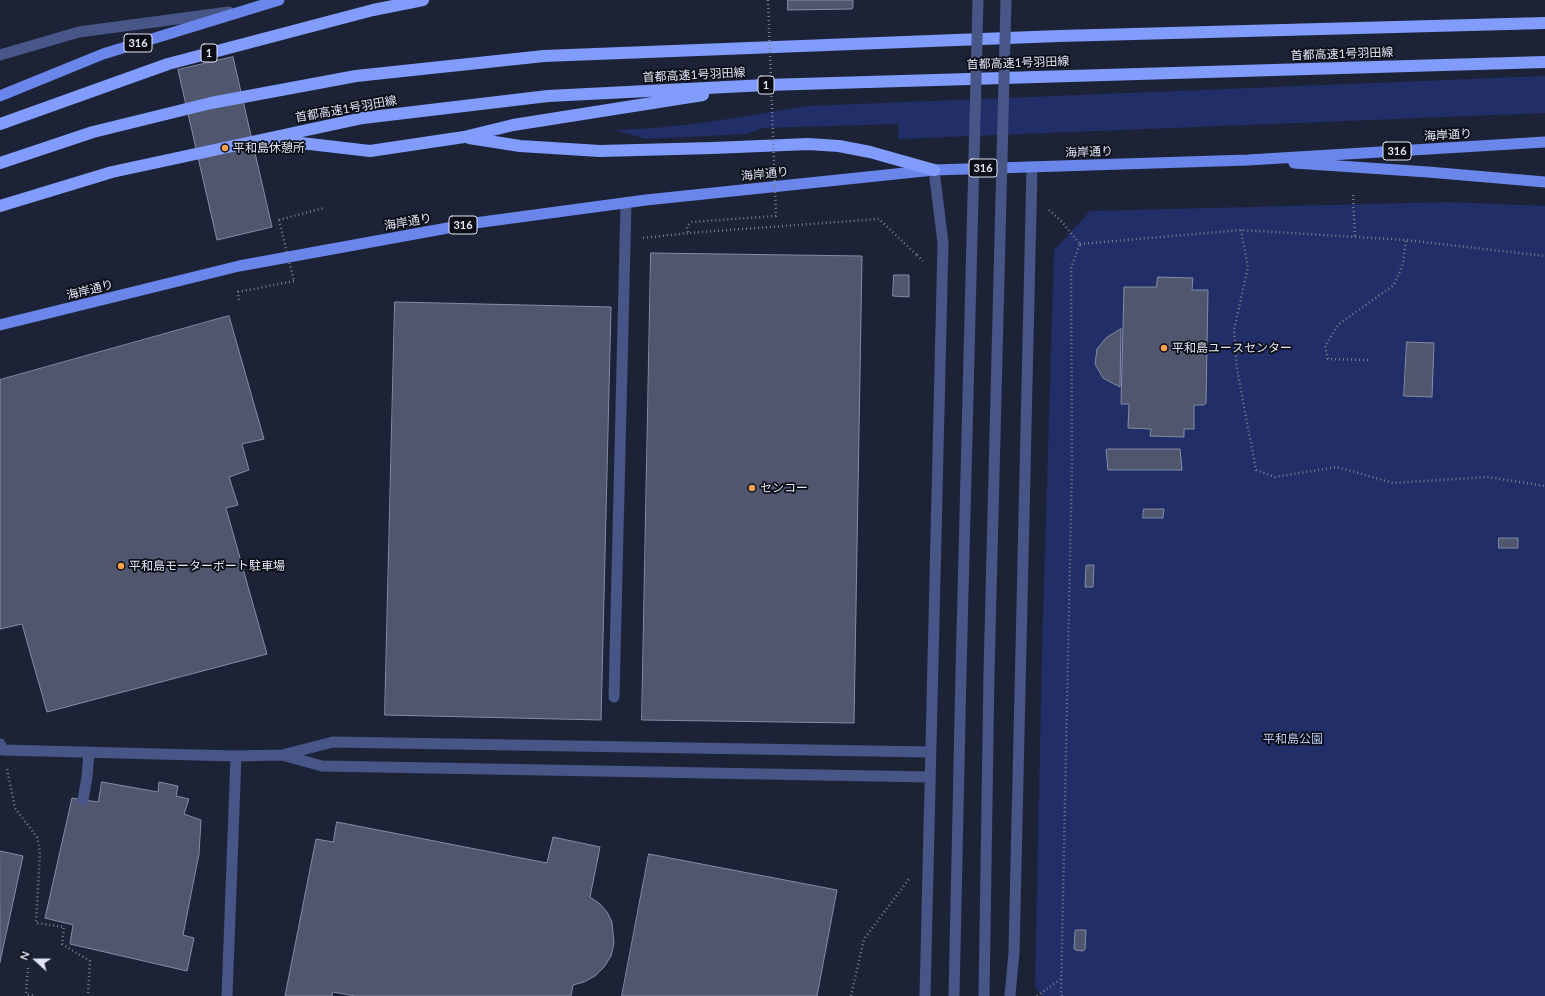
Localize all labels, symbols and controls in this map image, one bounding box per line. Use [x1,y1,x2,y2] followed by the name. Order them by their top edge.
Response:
[124,34,152,52] road number: 316
[201,44,217,62] road number: 1
[1290,45,1394,63] street label: 首都高速1号羽田線
[966,54,1070,72] street label: 首都高速1号羽田線
[642,65,746,85] street label: 首都高速1号羽田線
[758,76,774,94] road number: 1
[294,93,398,125] street label: 首都高速1号羽田線
[1424,127,1472,143] street label: 海岸通り
[233,141,305,155] place label: 平和島休憩所
[1383,142,1411,160] road number: 316
[220,143,230,153] marker: 平和島休憩所
[1065,144,1113,160] street label: 海岸通り
[969,159,997,177] road number: 316
[740,164,790,184] street label: 海岸通り
[383,211,433,233] street label: 海岸通り
[449,216,477,234] road number: 316
[65,277,115,303] street label: 海岸通り
[1172,341,1292,355] place label: 平和島ユースセンター
[1159,343,1169,353] marker: 平和島ユースセンター
[760,481,808,495] place label: センコー
[747,483,757,493] marker: センコー
[129,559,285,573] place label: 平和島モーターボート駐車場
[116,561,126,571] marker: 平和島モーターボート駐車場
[1263,732,1323,746] park label: 平和島公園
[16,940,56,980] north arrow
[17,949,32,962] text: N

